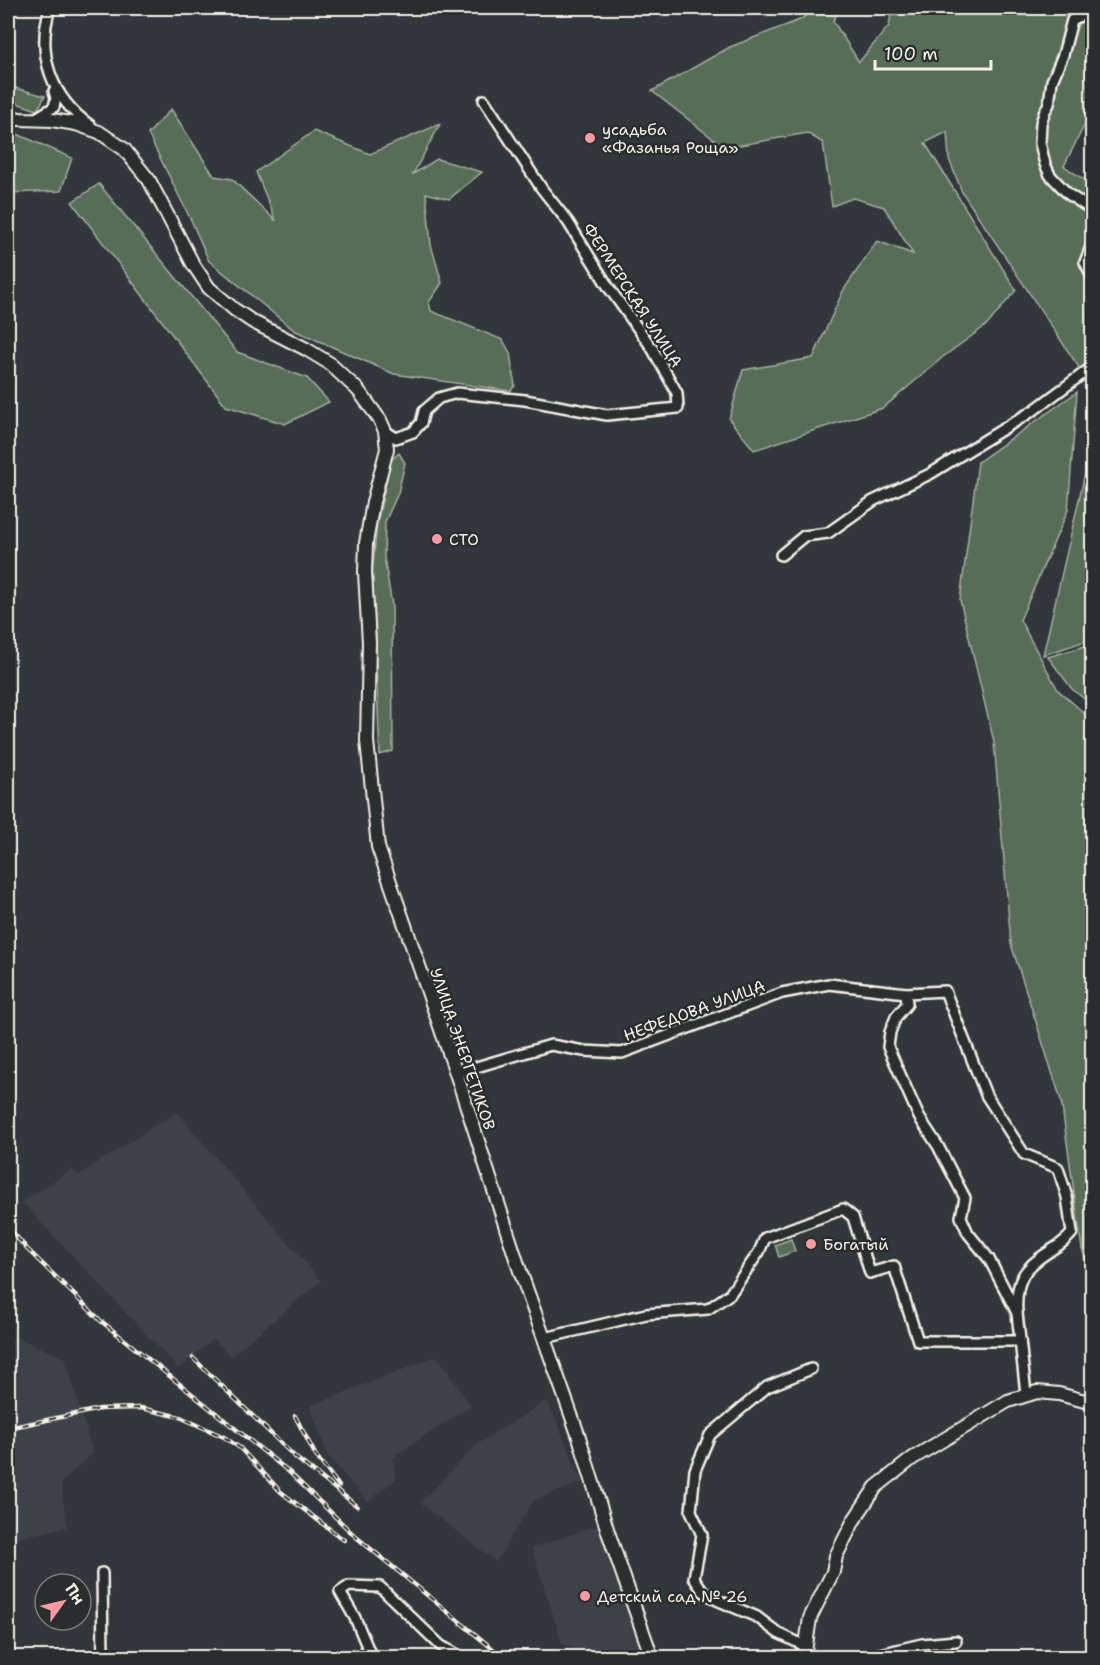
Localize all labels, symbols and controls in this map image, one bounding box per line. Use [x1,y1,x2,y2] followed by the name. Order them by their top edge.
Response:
[875,33,990,71] scale bar
[884,42,938,66] text: 100 m
[602,119,739,158] place label: усадьба «Фазанья Роща»
[583,131,597,145] marker: усадьба «Фазанья Роща»
[578,219,687,371] street label: ФЕРМЕРСКАЯ УЛИЦА
[449,529,479,550] place label: СТО
[430,532,444,546] marker: СТО
[425,965,500,1133] street label: УЛИЦА ЭНЕРГЕТИКОВ
[620,975,768,1046] street label: НЕФЕДОВА УЛИЦА
[823,1234,889,1255] place label: Богатый
[804,1237,818,1251] marker: Богатый
[33,1572,93,1632] north arrow
[60,1579,90,1609] text: Пн
[597,1586,748,1607] place label: Детский сад № 26
[578,1589,592,1603] marker: Детский сад № 26

